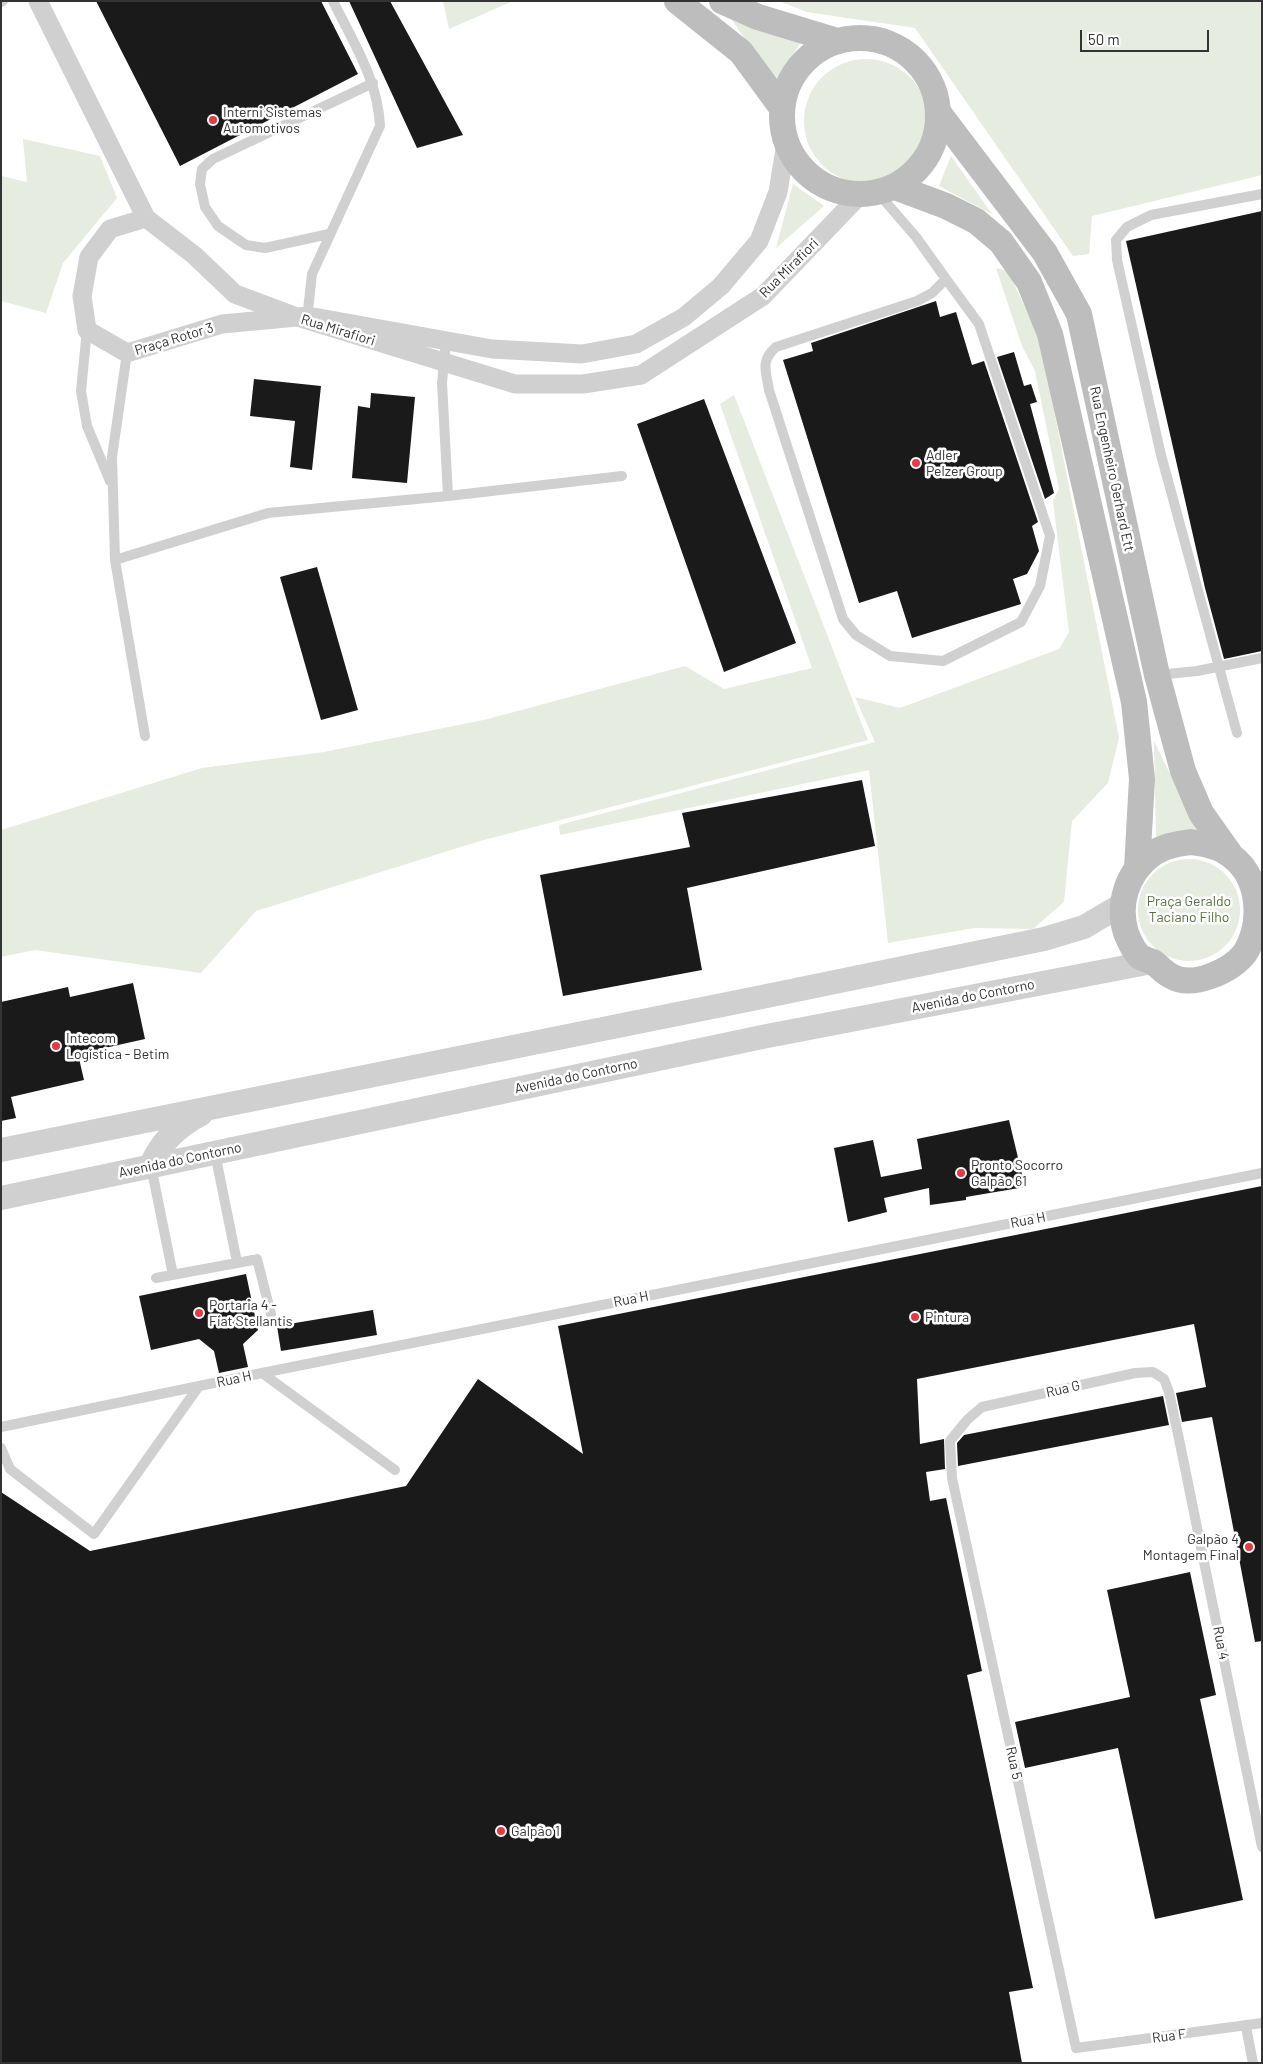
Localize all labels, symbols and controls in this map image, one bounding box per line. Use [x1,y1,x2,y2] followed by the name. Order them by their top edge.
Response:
[1083,20,1212,52] scale bar
[1088,30,1120,48] text: 50 m
[223,104,322,136] place label: Interni Sistemas Automotivos
[207,114,219,126] marker: Interni Sistemas Automotivos
[756,235,822,301] street label: Rua Mirafiori
[299,311,377,349] street label: Rua Mirafiori
[133,319,215,359] street label: Praça Rotor 3
[1086,385,1138,553] street label: Rua Engenheiro Gerhard Ett
[926,447,1003,480] place label: Adler Pelzer Group
[910,457,922,469] marker: Adler Pelzer Group
[1147,893,1231,926] park label: Praça Geraldo Taciano Filho
[910,976,1036,1016] street label: Avenida do Contorno
[66,1030,169,1062] place label: Intecom Logística - Betim
[50,1040,62,1052] marker: Intecom Logística - Betim
[513,1055,639,1097] street label: Avenida do Contorno
[117,1139,243,1181] street label: Avenida do Contorno
[971,1157,1063,1190] place label: Pronto Socorro Galpão 61
[955,1167,967,1179] marker: Pronto Socorro Galpão 61
[1009,1208,1047,1232] street label: Rua H
[612,1287,650,1311] street label: Rua H
[209,1297,293,1330] place label: Portaria 4 - Fiat Stellantis
[193,1307,205,1319] marker: Portaria 4 - Fiat Stellantis
[925,1309,969,1325] place label: Pintura
[909,1311,921,1323] marker: Pintura
[215,1367,253,1391] street label: Rua H
[1044,1377,1082,1401] street label: Rua G
[1143,1531,1239,1564] place label: Galpão 4 Montagem Final
[1243,1541,1255,1553] marker: Galpão 4 Montagem Final
[1210,1625,1232,1661] street label: Rua 4
[1002,1745,1026,1781] street label: Rua 5
[511,1823,560,1839] place label: Galpão 1
[495,1825,507,1837] marker: Galpão 1
[1151,2026,1187,2046] street label: Rua F

